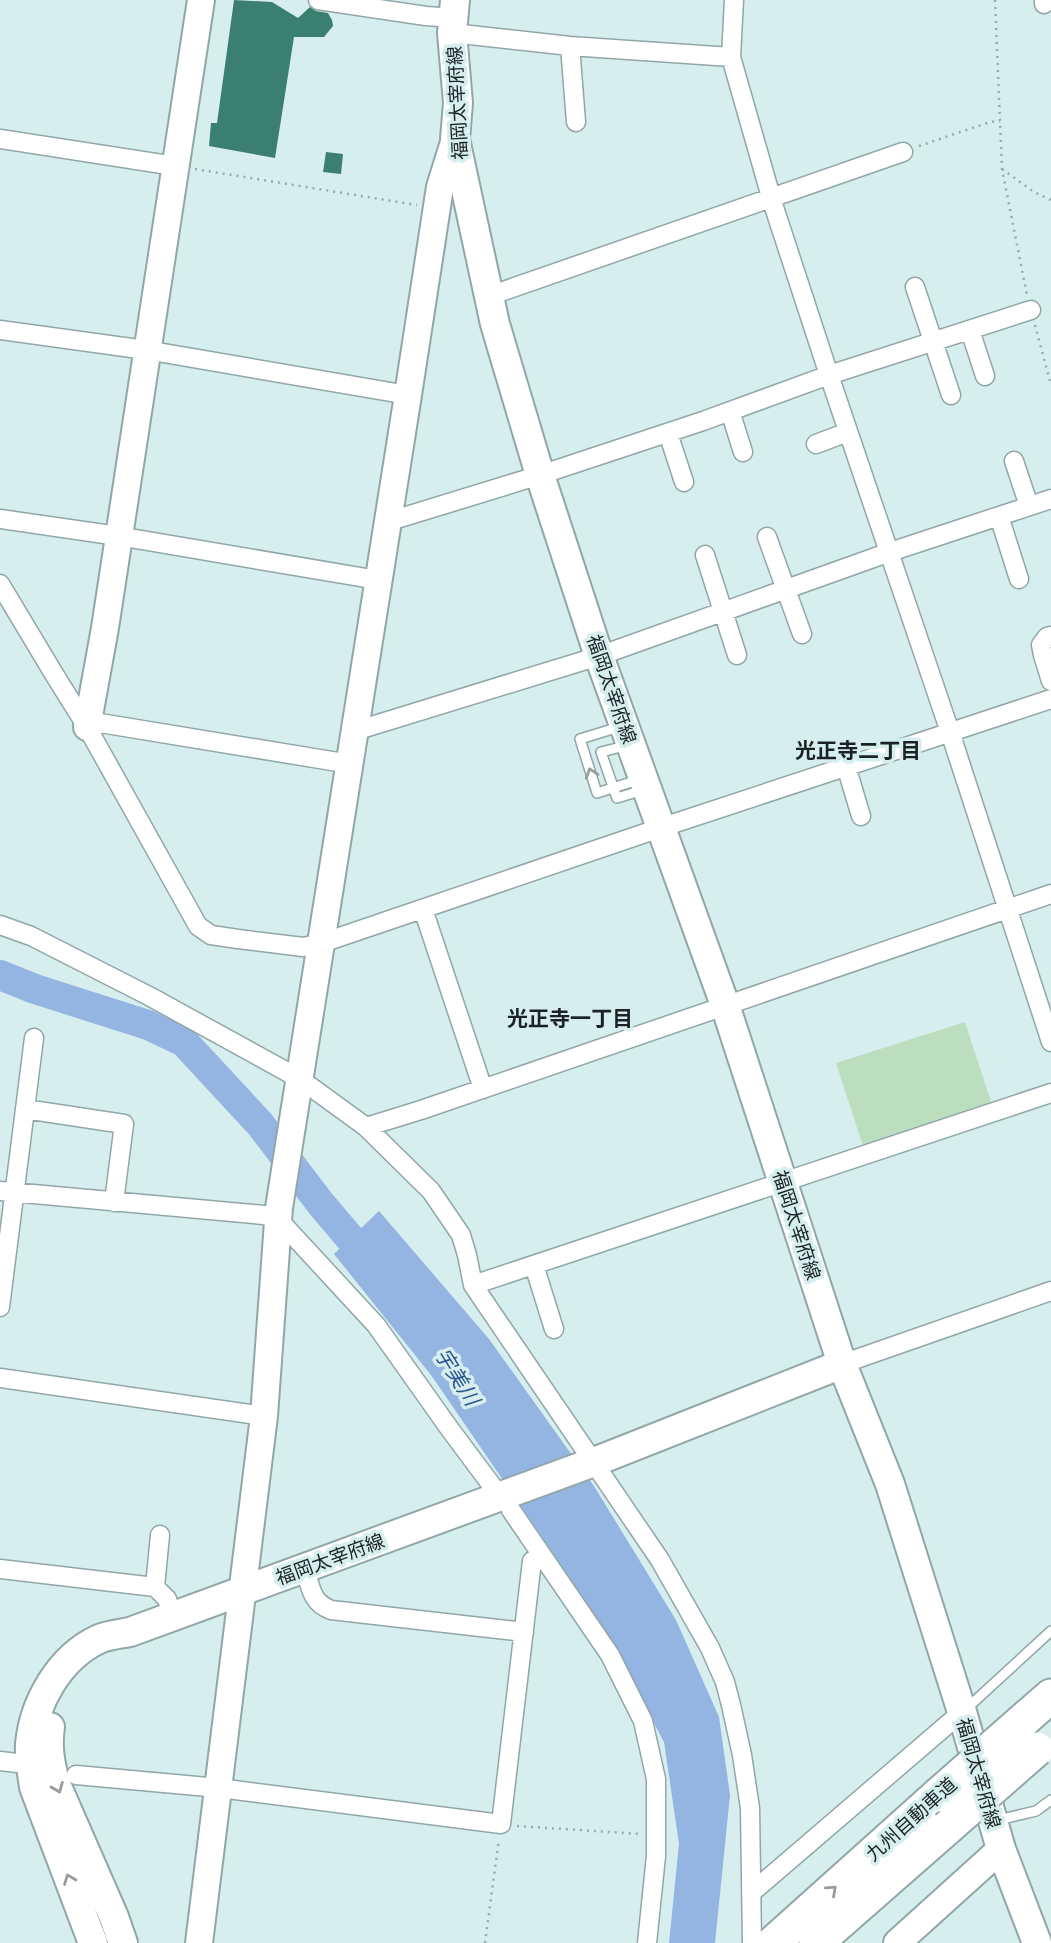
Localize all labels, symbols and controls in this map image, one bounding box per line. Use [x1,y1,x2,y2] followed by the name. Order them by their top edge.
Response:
[443,45,471,161] street label: 福岡太宰府線
[583,632,641,746] street label: 福岡太宰府線
[795,739,921,763] district label: 光正寺二丁目
[585,767,599,780] one-way arrow
[507,1007,633,1031] district label: 光正寺一丁目
[769,1167,825,1283] street label: 福岡太宰府線
[430,1344,485,1412] water label: 宇美川
[273,1529,387,1589] street label: 福岡太宰府線
[953,1715,1005,1831] street label: 福岡太宰府線
[861,1773,961,1865] street label: 九州自動車道
[50,1781,64,1793] one-way arrow
[63,1874,77,1886] one-way arrow
[824,1886,837,1899] one-way arrow

